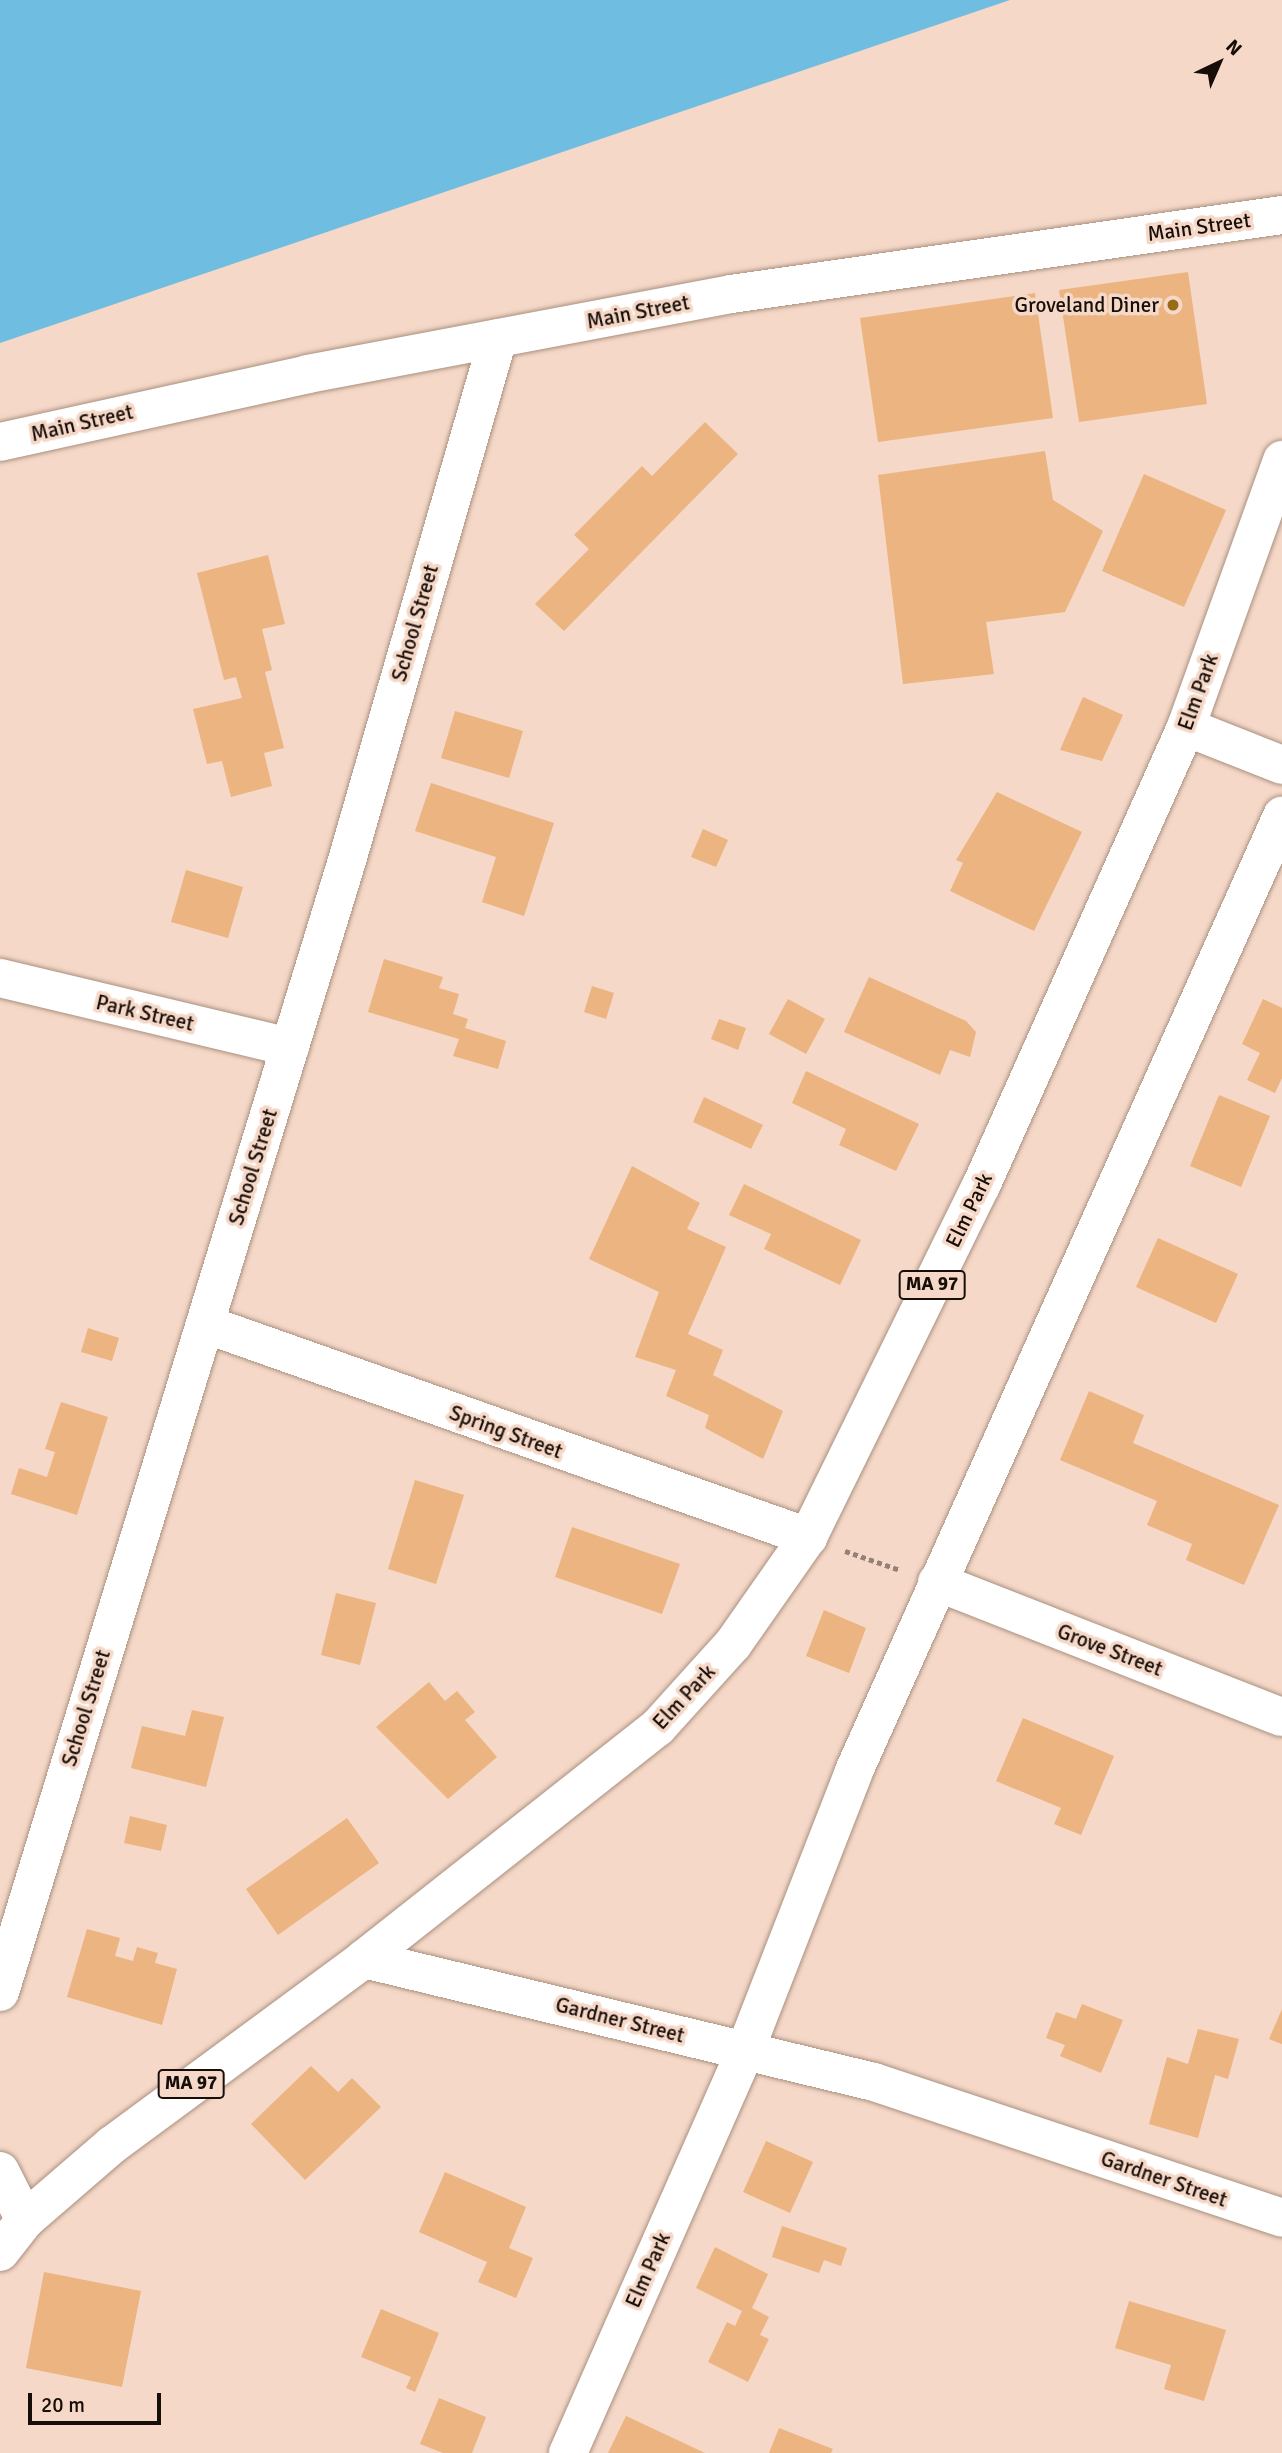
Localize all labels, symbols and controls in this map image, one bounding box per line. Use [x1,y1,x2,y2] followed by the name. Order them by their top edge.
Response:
[1184,28,1254,98] north arrow
[1220,35,1247,61] text: N
[1146,207,1252,247] street label: Main Street
[584,290,692,334] street label: Main Street
[1015,292,1159,318] place label: Groveland Diner
[1165,297,1181,313] marker: Groveland Diner
[28,399,136,447] street label: Main Street
[386,562,444,684] street label: School Street
[1173,650,1223,734] street label: Elm Park
[94,990,196,1036] street label: Park Street
[223,1106,283,1228] street label: School Street
[940,1169,998,1251] street label: Elm Park
[897,1270,967,1301] road number: MA 97
[446,1400,566,1464] street label: Spring Street
[1054,1618,1166,1682] street label: Grove Street
[56,1647,116,1769] street label: School Street
[648,1659,720,1735] street label: Elm Park
[553,1992,687,2048] street label: Gardner Street
[156,2068,226,2100] road number: MA 97
[1098,2146,1230,2212] street label: Gardner Street
[620,2228,676,2312] street label: Elm Park
[32,2380,164,2424] scale bar
[41,2392,85,2418] text: 20 m

